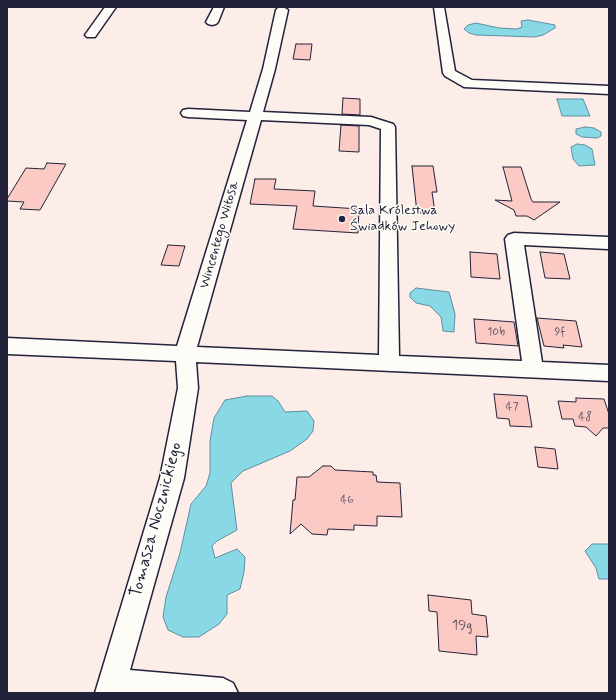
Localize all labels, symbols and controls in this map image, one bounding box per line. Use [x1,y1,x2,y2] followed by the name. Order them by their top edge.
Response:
[197,179,243,291] street label: Wincentego Witosa
[350,203,455,236] place label: Sala Królestwa Świadków Jehowy
[337,214,347,224] marker: Sala Królestwa Świadków Jehowy
[487,325,505,339] house number: 10b
[554,325,566,339] house number: 9f
[505,400,519,414] house number: 47
[578,410,592,424] house number: 48
[126,440,188,600] street label: Tomasza Nocznickiego
[340,493,354,507] house number: 46
[452,618,472,634] house number: 19g

